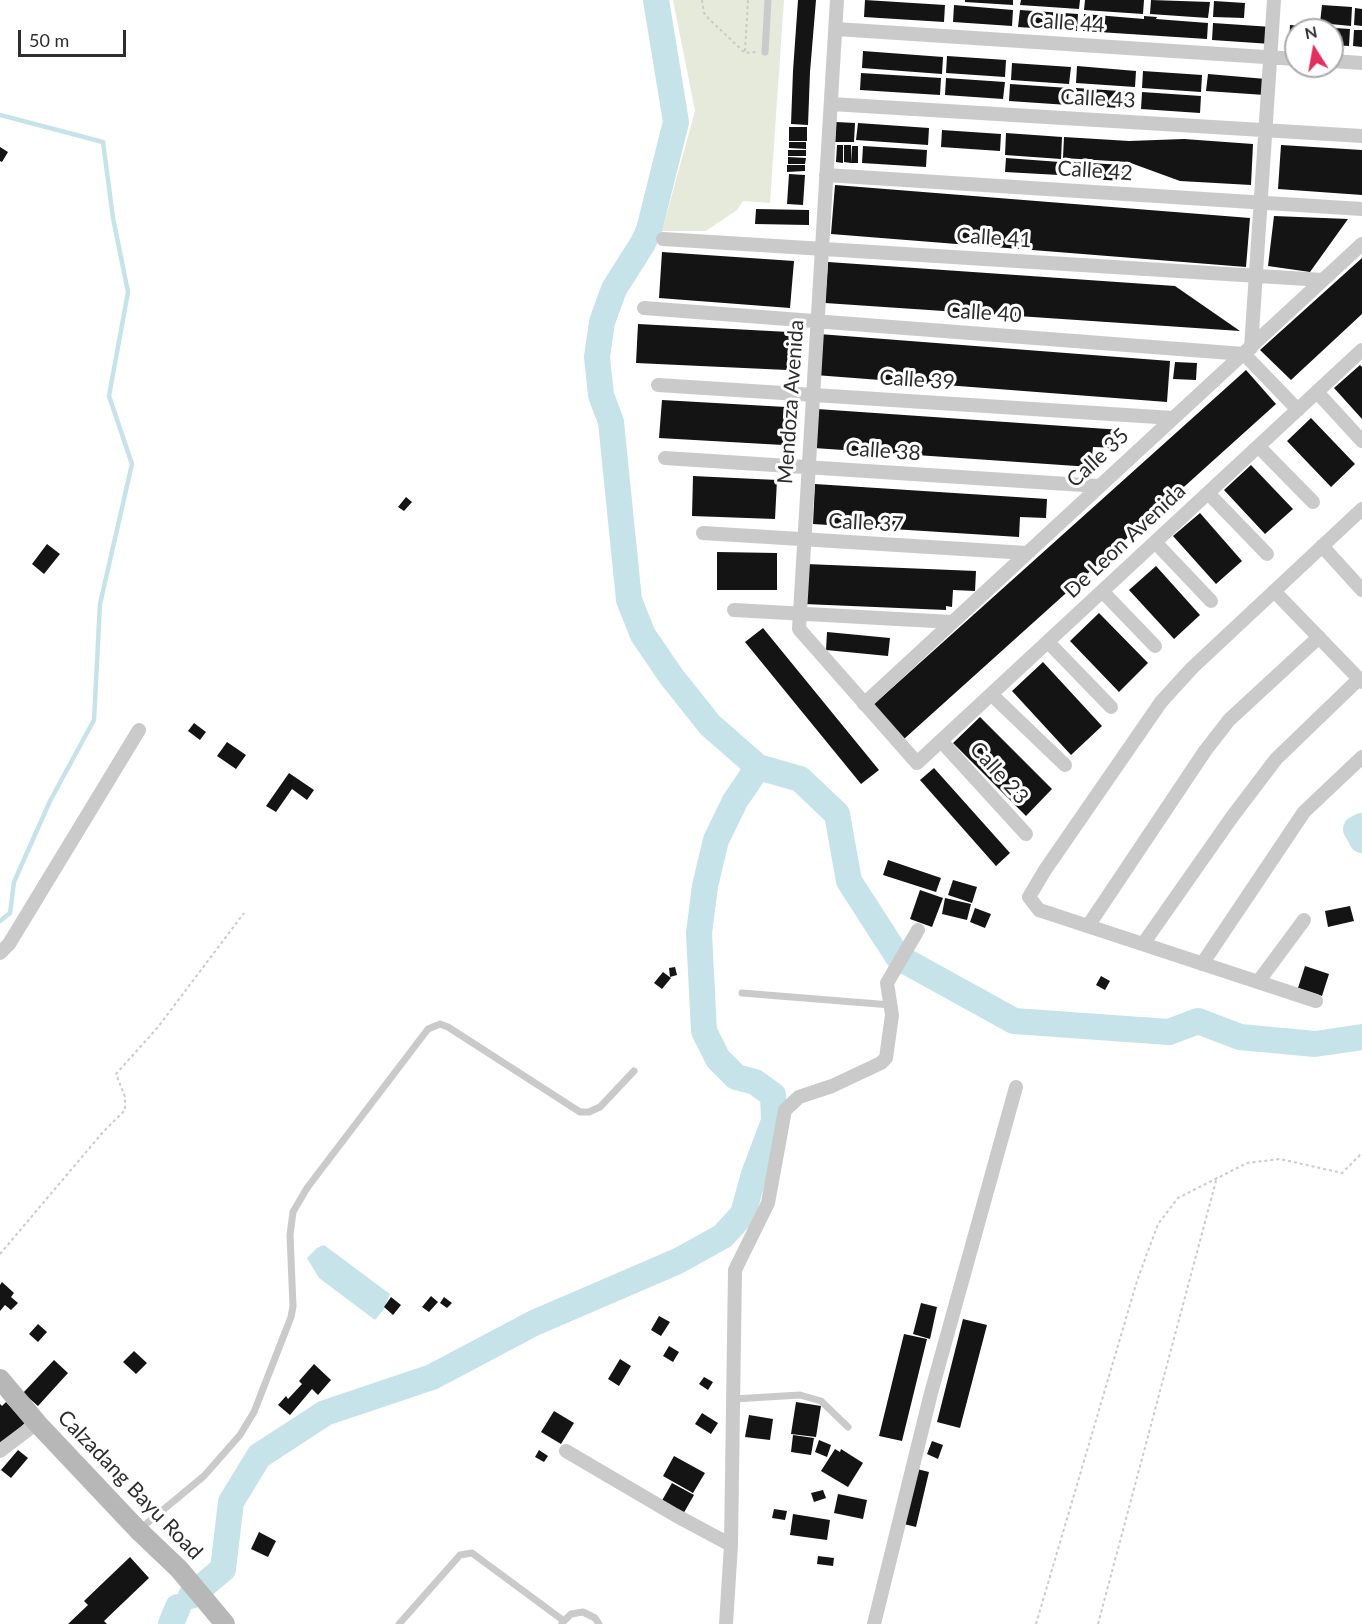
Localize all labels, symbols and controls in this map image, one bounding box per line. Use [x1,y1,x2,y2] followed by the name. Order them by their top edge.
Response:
[1029,8,1105,38] street label: Calle 44
[21,18,129,56] scale bar
[1284,18,1344,78] north arrow
[1303,21,1319,42] text: N
[29,29,69,51] text: 50 m
[1060,84,1136,114] street label: Calle 43
[1057,156,1133,186] street label: Calle 42
[956,223,1032,253] street label: Calle 41
[946,298,1022,328] street label: Calle 40
[773,319,809,485] street label: Mendoza Avenida
[879,365,955,395] street label: Calle 39
[1062,423,1134,493] street label: Calle 35
[845,436,921,466] street label: Calle 38
[1059,478,1191,604] street label: De Leon Avenida
[828,508,904,538] street label: Calle 37
[964,737,1034,809] street label: Calle 23
[52,1405,208,1565] street label: Calzadang Bayu Road

